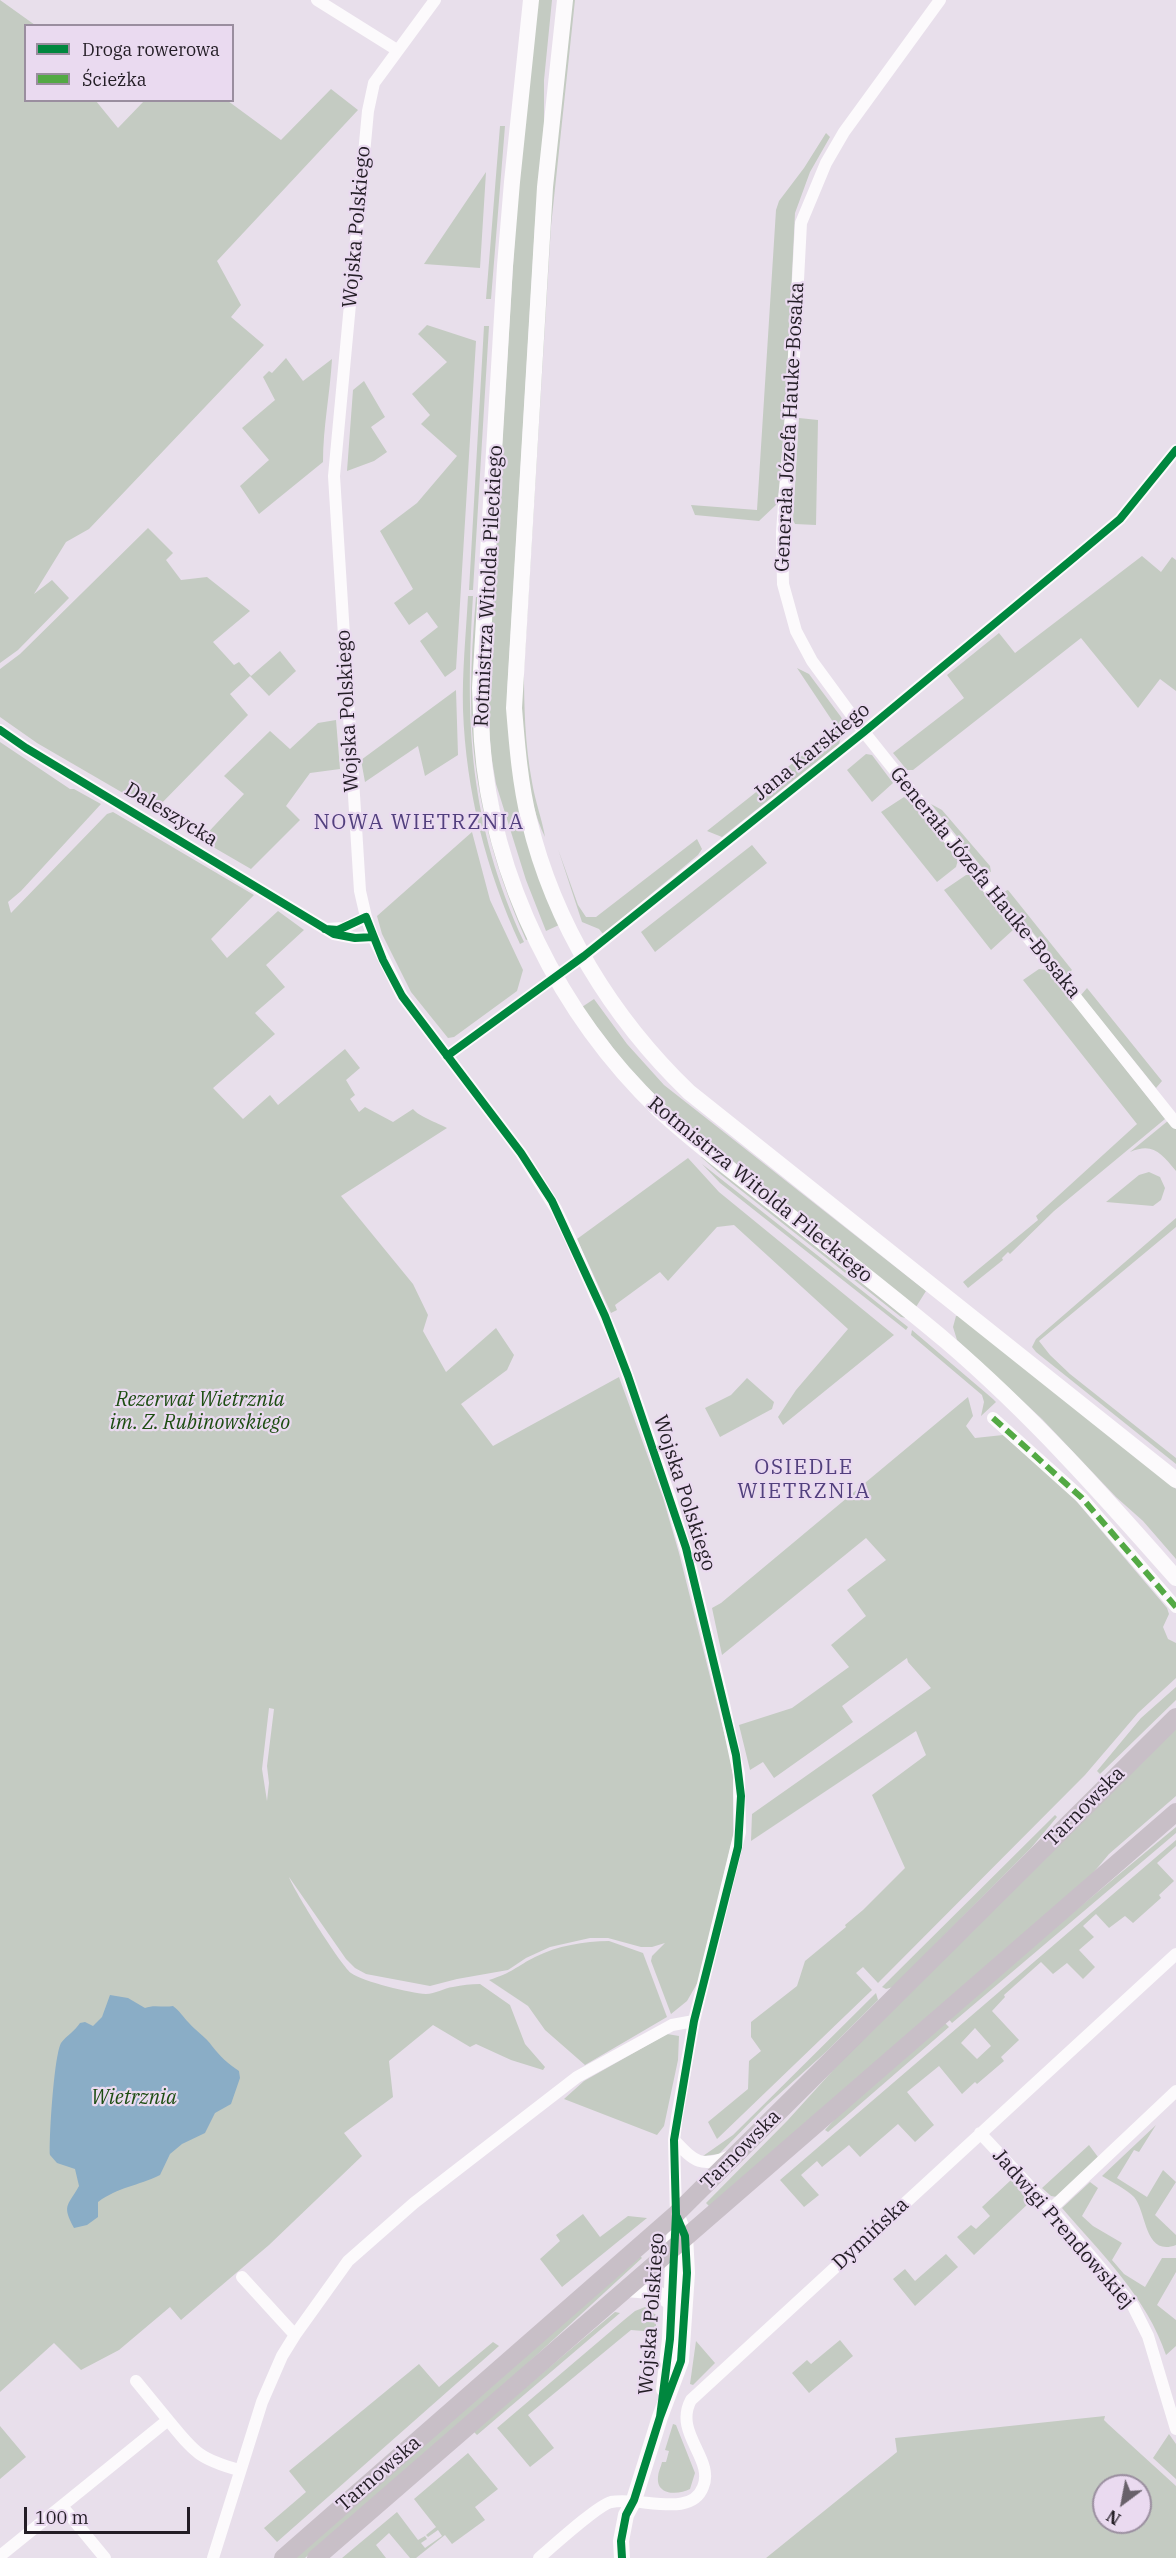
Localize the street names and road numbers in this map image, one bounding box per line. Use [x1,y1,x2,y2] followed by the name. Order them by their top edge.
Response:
[338,145,376,309] street label: Wojska Polskiego
[770,281,810,573] street label: Generała Józefa Hauke-Bosaka
[470,445,508,727] street label: Rotmistrza Witolda Pileckiego
[332,629,364,793] street label: Wojska Polskiego
[749,698,875,806] street label: Jana Karskiego
[884,763,1086,1003] street label: Generała Józefa Hauke-Bosaka
[120,778,222,852] street label: Daleszycka
[643,1092,877,1288] street label: Rotmistrza Witolda Pileckiego
[647,1412,721,1574] street label: Wojska Polskiego
[1040,1762,1130,1852] street label: Tarnowska
[696,2105,786,2195] street label: Tarnowska
[987,2144,1139,2314] street label: Jadwigi Prendowskiej
[828,2193,914,2275] street label: Dymińska
[634,2232,670,2396] street label: Wojska Polskiego
[332,2431,426,2517] street label: Tarnowska

